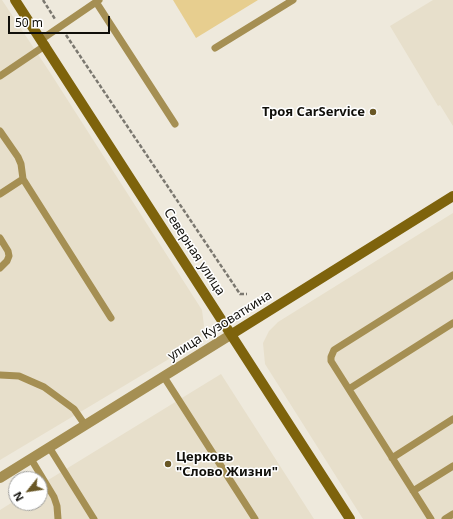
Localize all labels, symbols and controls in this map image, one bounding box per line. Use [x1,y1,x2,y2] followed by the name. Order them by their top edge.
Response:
[10,8,112,34] scale bar
[15,14,43,31] text: 50 m
[262,104,365,120] place label: Троя CarService
[368,107,378,117] marker: Троя CarService
[160,205,228,299] street label: Северная улица
[165,288,275,364] street label: улица Кузоваткина
[176,449,278,480] place label: Церковь "Слово Жизни"
[163,459,173,469] marker: Церковь "Слово Жизни"
[8,471,48,511] north arrow
[9,489,27,504] text: N

